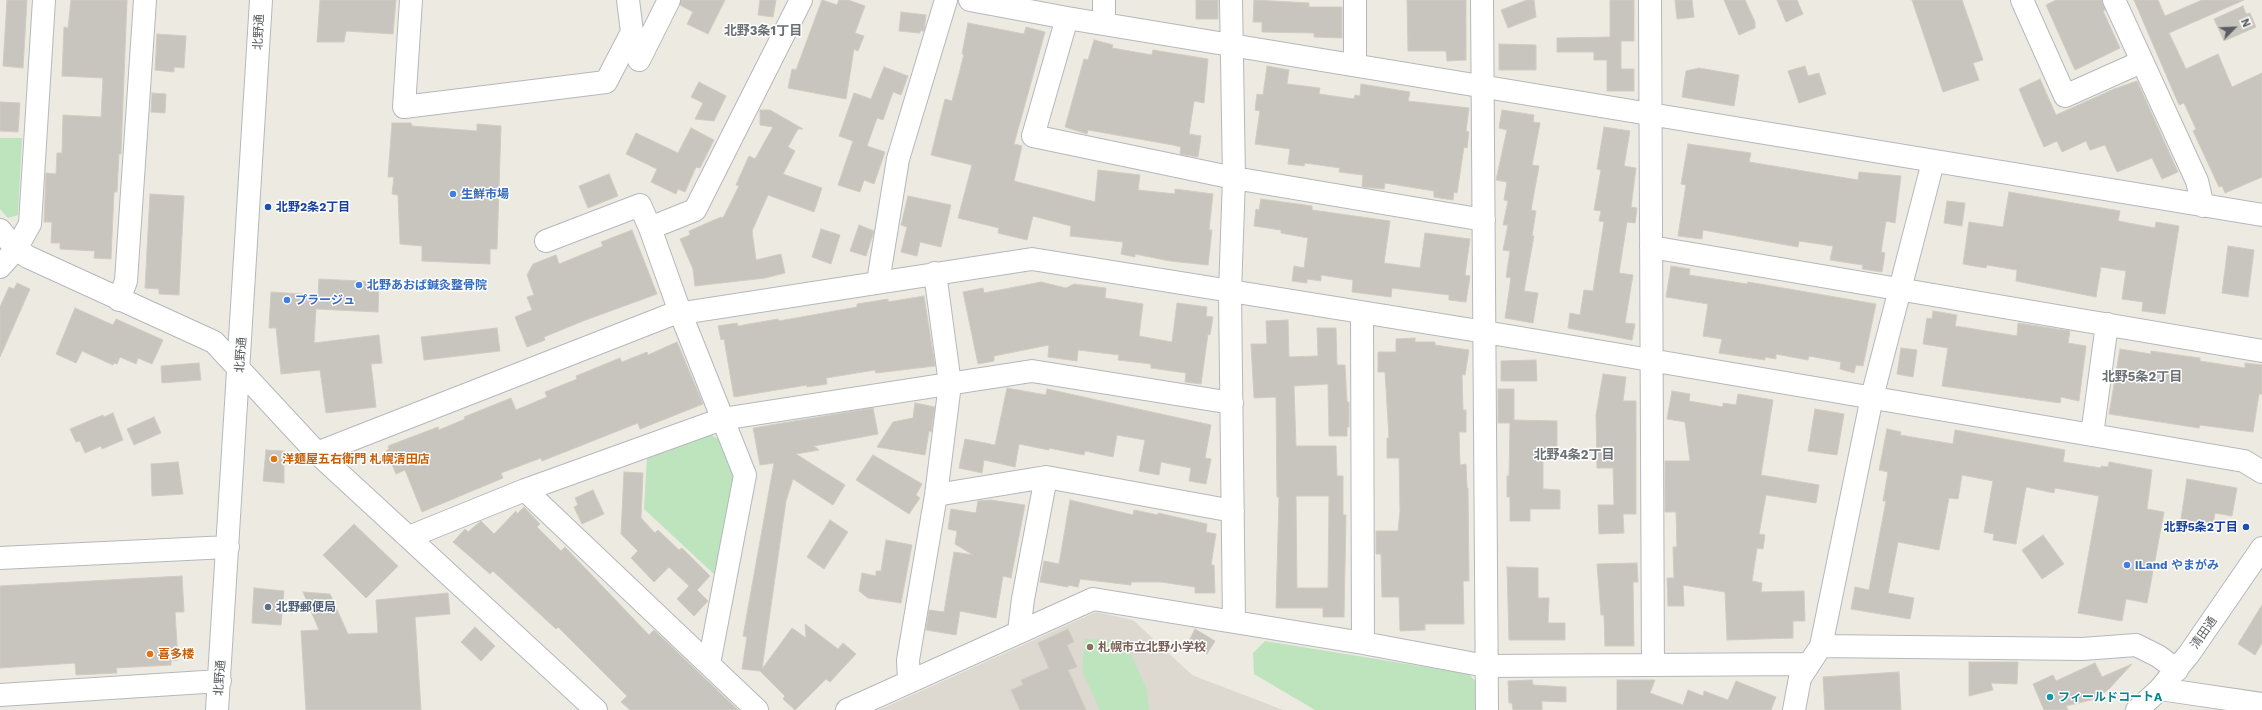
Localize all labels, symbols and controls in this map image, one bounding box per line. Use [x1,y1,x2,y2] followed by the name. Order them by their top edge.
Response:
[2214,8,2254,48] north arrow
[251,14,267,50] street label: 北野通
[2238,17,2253,29] text: N
[724,23,802,39] district label: 北野3条1丁目
[461,187,509,201] place label: 生鮮市場
[448,189,458,199] marker: 生鮮市場
[276,200,350,214] place label: 北野2条2丁目
[263,202,273,212] marker: 北野2条2丁目
[367,278,487,292] place label: 北野あおば鍼灸整骨院
[354,280,364,290] marker: 北野あおば鍼灸整骨院
[295,293,355,307] place label: プラージュ
[282,295,292,305] marker: プラージュ
[233,337,249,373] street label: 北野通
[2102,369,2182,385] district label: 北野5条2丁目
[1533,447,1615,463] district label: 北野4条2丁目
[282,452,429,466] place label: 洋麺屋五右衛門 札幌清田店
[269,454,279,464] marker: 洋麺屋五右衛門 札幌清田店
[2164,520,2238,534] place label: 北野5条2丁目
[2241,522,2251,532] marker: 北野5条2丁目
[2135,558,2219,572] place label: iLand やまがみ
[2122,560,2132,570] marker: iLand やまがみ
[276,600,336,614] place label: 北野郵便局
[263,602,273,612] marker: 北野郵便局
[2188,614,2220,652] street label: 清田通
[1098,640,1206,654] place label: 札幌市立北野小学校
[1085,642,1095,652] marker: 札幌市立北野小学校
[158,647,194,661] place label: 喜多楼
[145,649,155,659] marker: 喜多楼
[212,660,228,696] street label: 北野通
[2058,690,2162,704] place label: フィールドコートA
[2045,692,2055,702] marker: フィールドコートA

